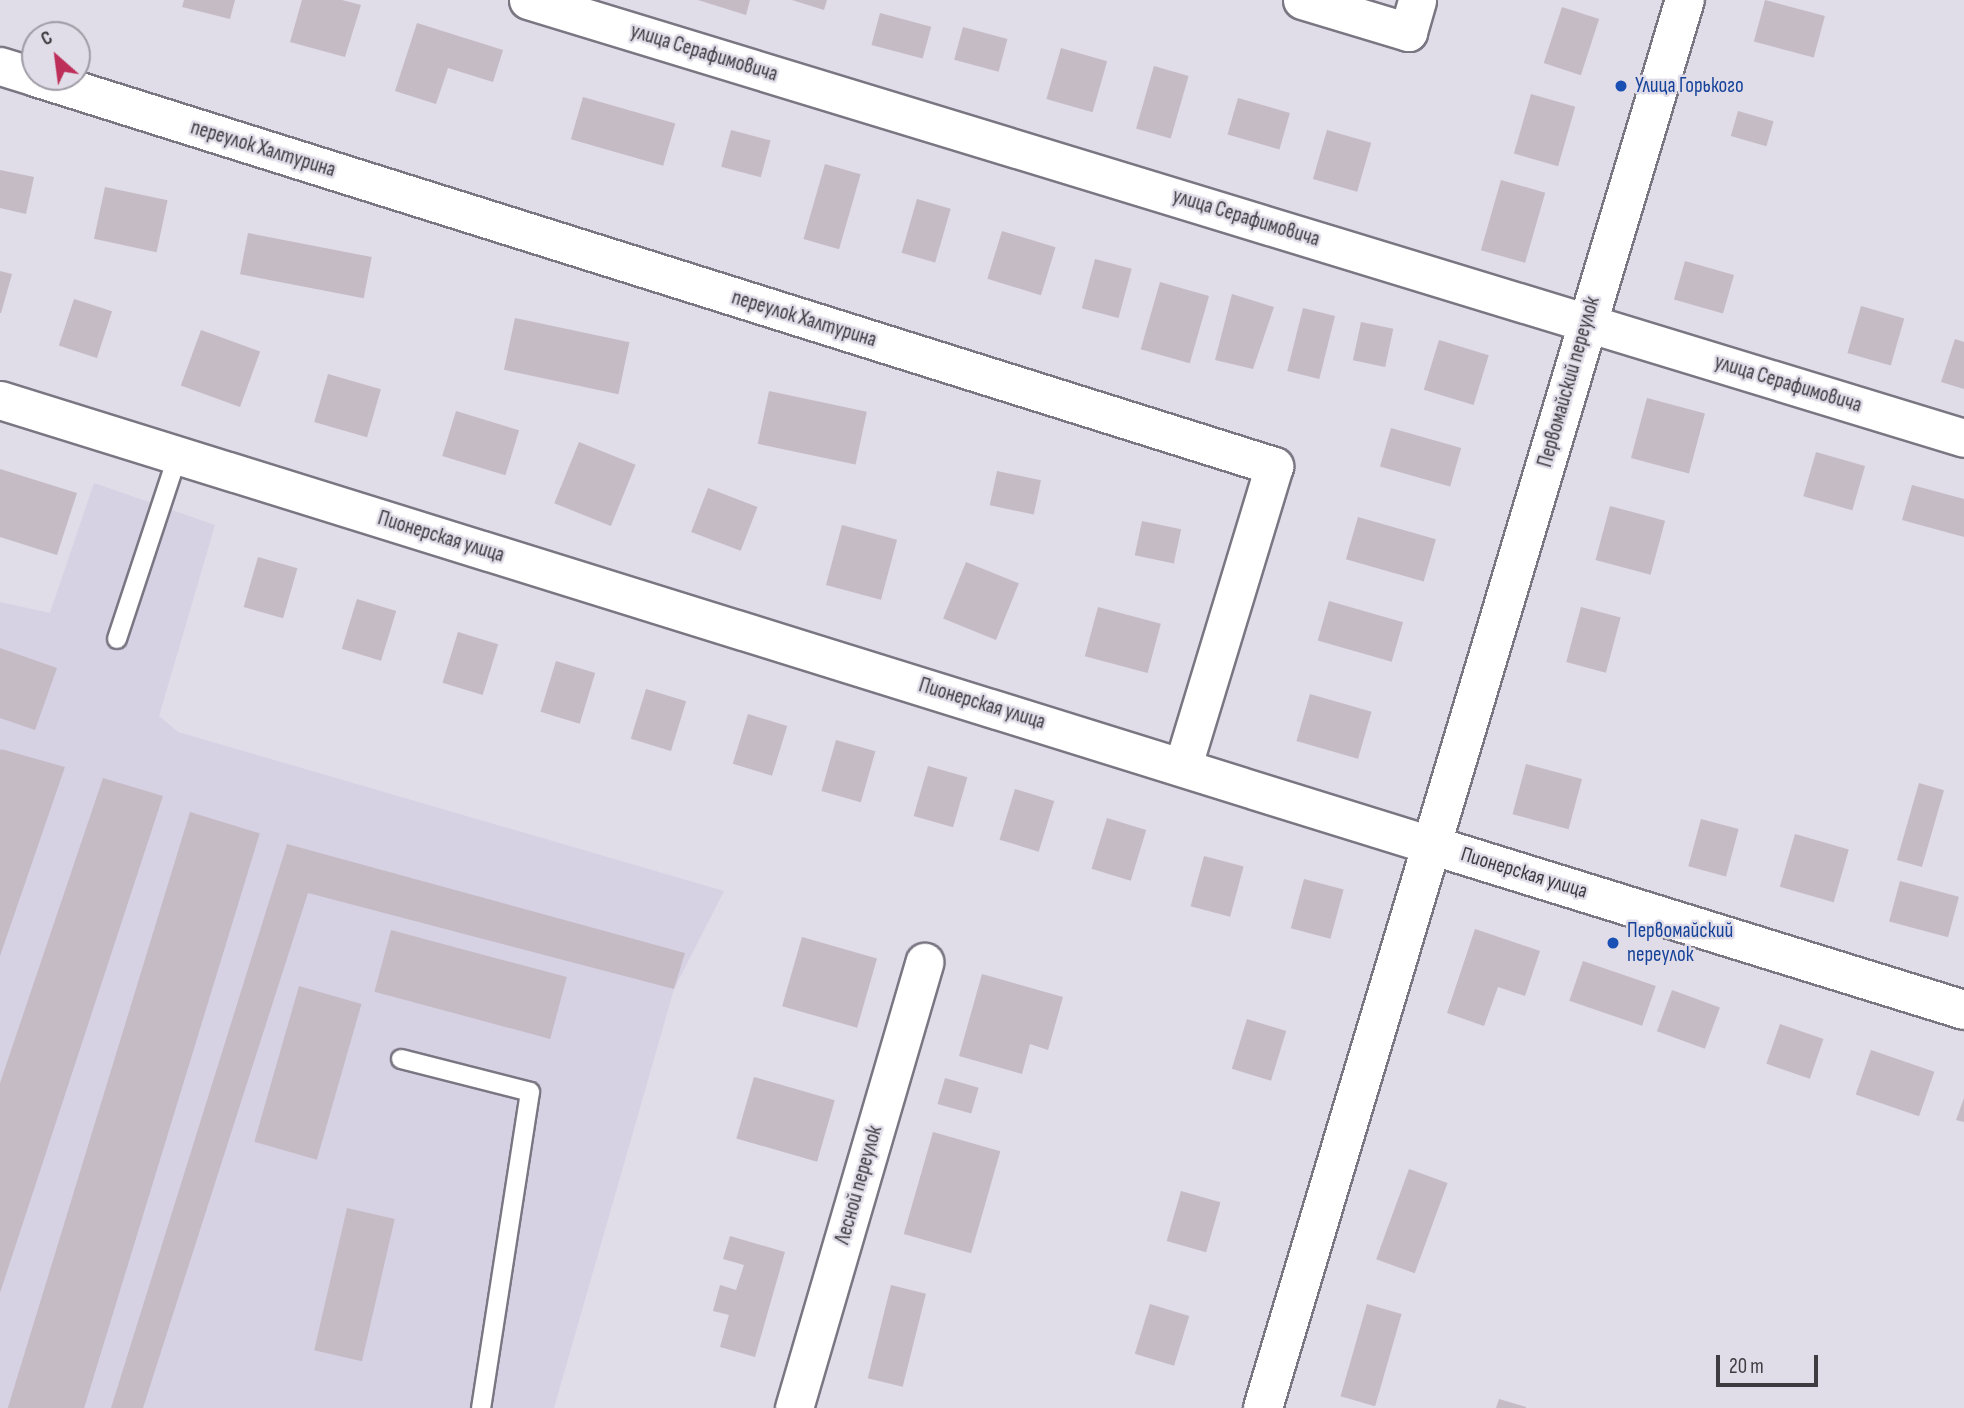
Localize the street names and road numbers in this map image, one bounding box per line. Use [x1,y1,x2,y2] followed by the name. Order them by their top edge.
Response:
[627,19,781,87] street label: улица Серафимовича
[188,115,338,183] street label: переулок Халтурина
[1169,184,1323,252] street label: улица Серафимовича
[729,285,879,353] street label: переулок Халтурина
[1533,294,1605,470] street label: Первомайский переулок
[1711,350,1865,418] street label: улица Серафимовича
[375,506,507,568] street label: Пионерская улица
[916,673,1048,735] street label: Пионерская улица
[1458,842,1590,904] street label: Пионерская улица
[830,1123,888,1247] street label: Лесной переулок

